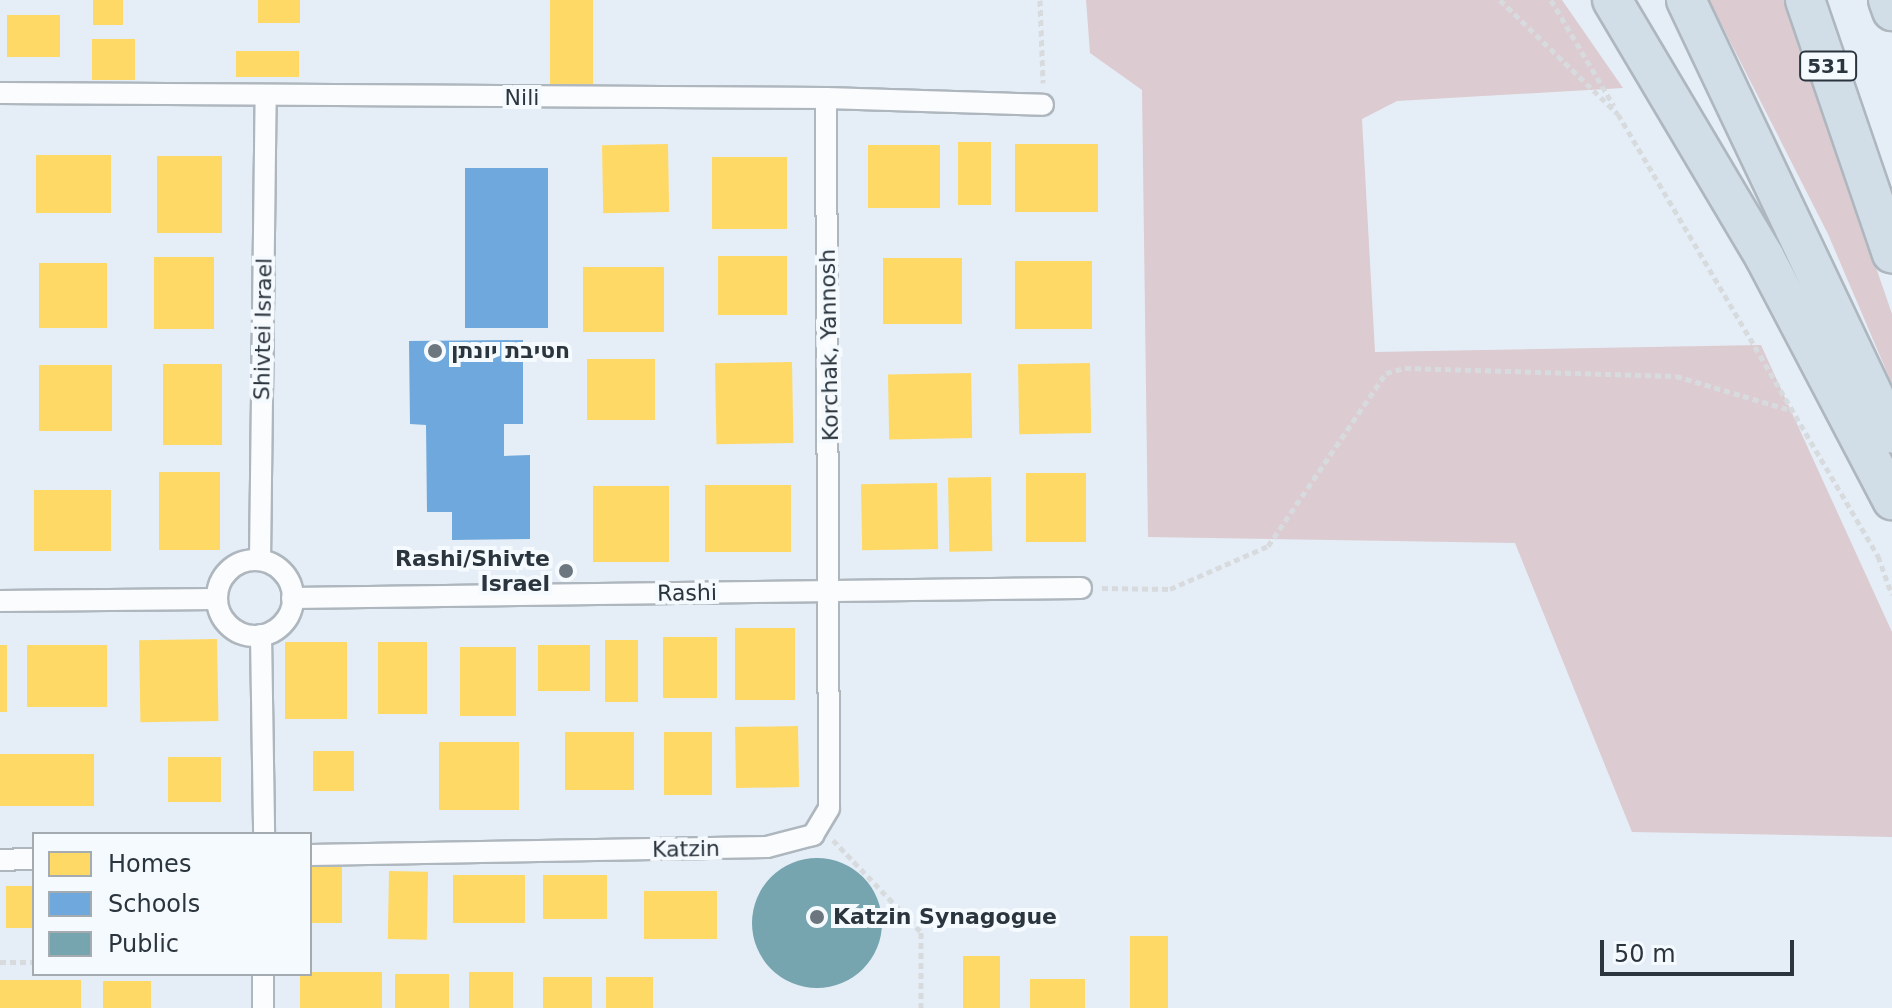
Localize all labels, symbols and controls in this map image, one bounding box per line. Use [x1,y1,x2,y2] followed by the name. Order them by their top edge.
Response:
[1798,50,1858,82] road number: 531
[505,85,539,111] street label: Nili
[814,249,844,441] street label: Korchak, Yannosh
[249,258,277,400] street label: Shivtei Israel
[451,338,570,364] place label: חטיבת יונתן
[426,342,444,360] marker: חטיבת יונתן
[395,545,550,596] place label: Rashi/Shivte Israel
[557,562,575,580] marker: Rashi/Shivte Israel
[657,579,717,607] street label: Rashi
[32,832,312,976] legend
[652,835,720,863] street label: Katzin
[108,850,191,878] text: Homes
[108,890,200,918] text: Schools
[833,904,1057,930] place label: Katzin Synagogue
[808,908,826,926] marker: Katzin Synagogue
[1604,924,1798,974] scale bar
[108,930,179,958] text: Public
[1614,940,1676,968] text: 50 m

